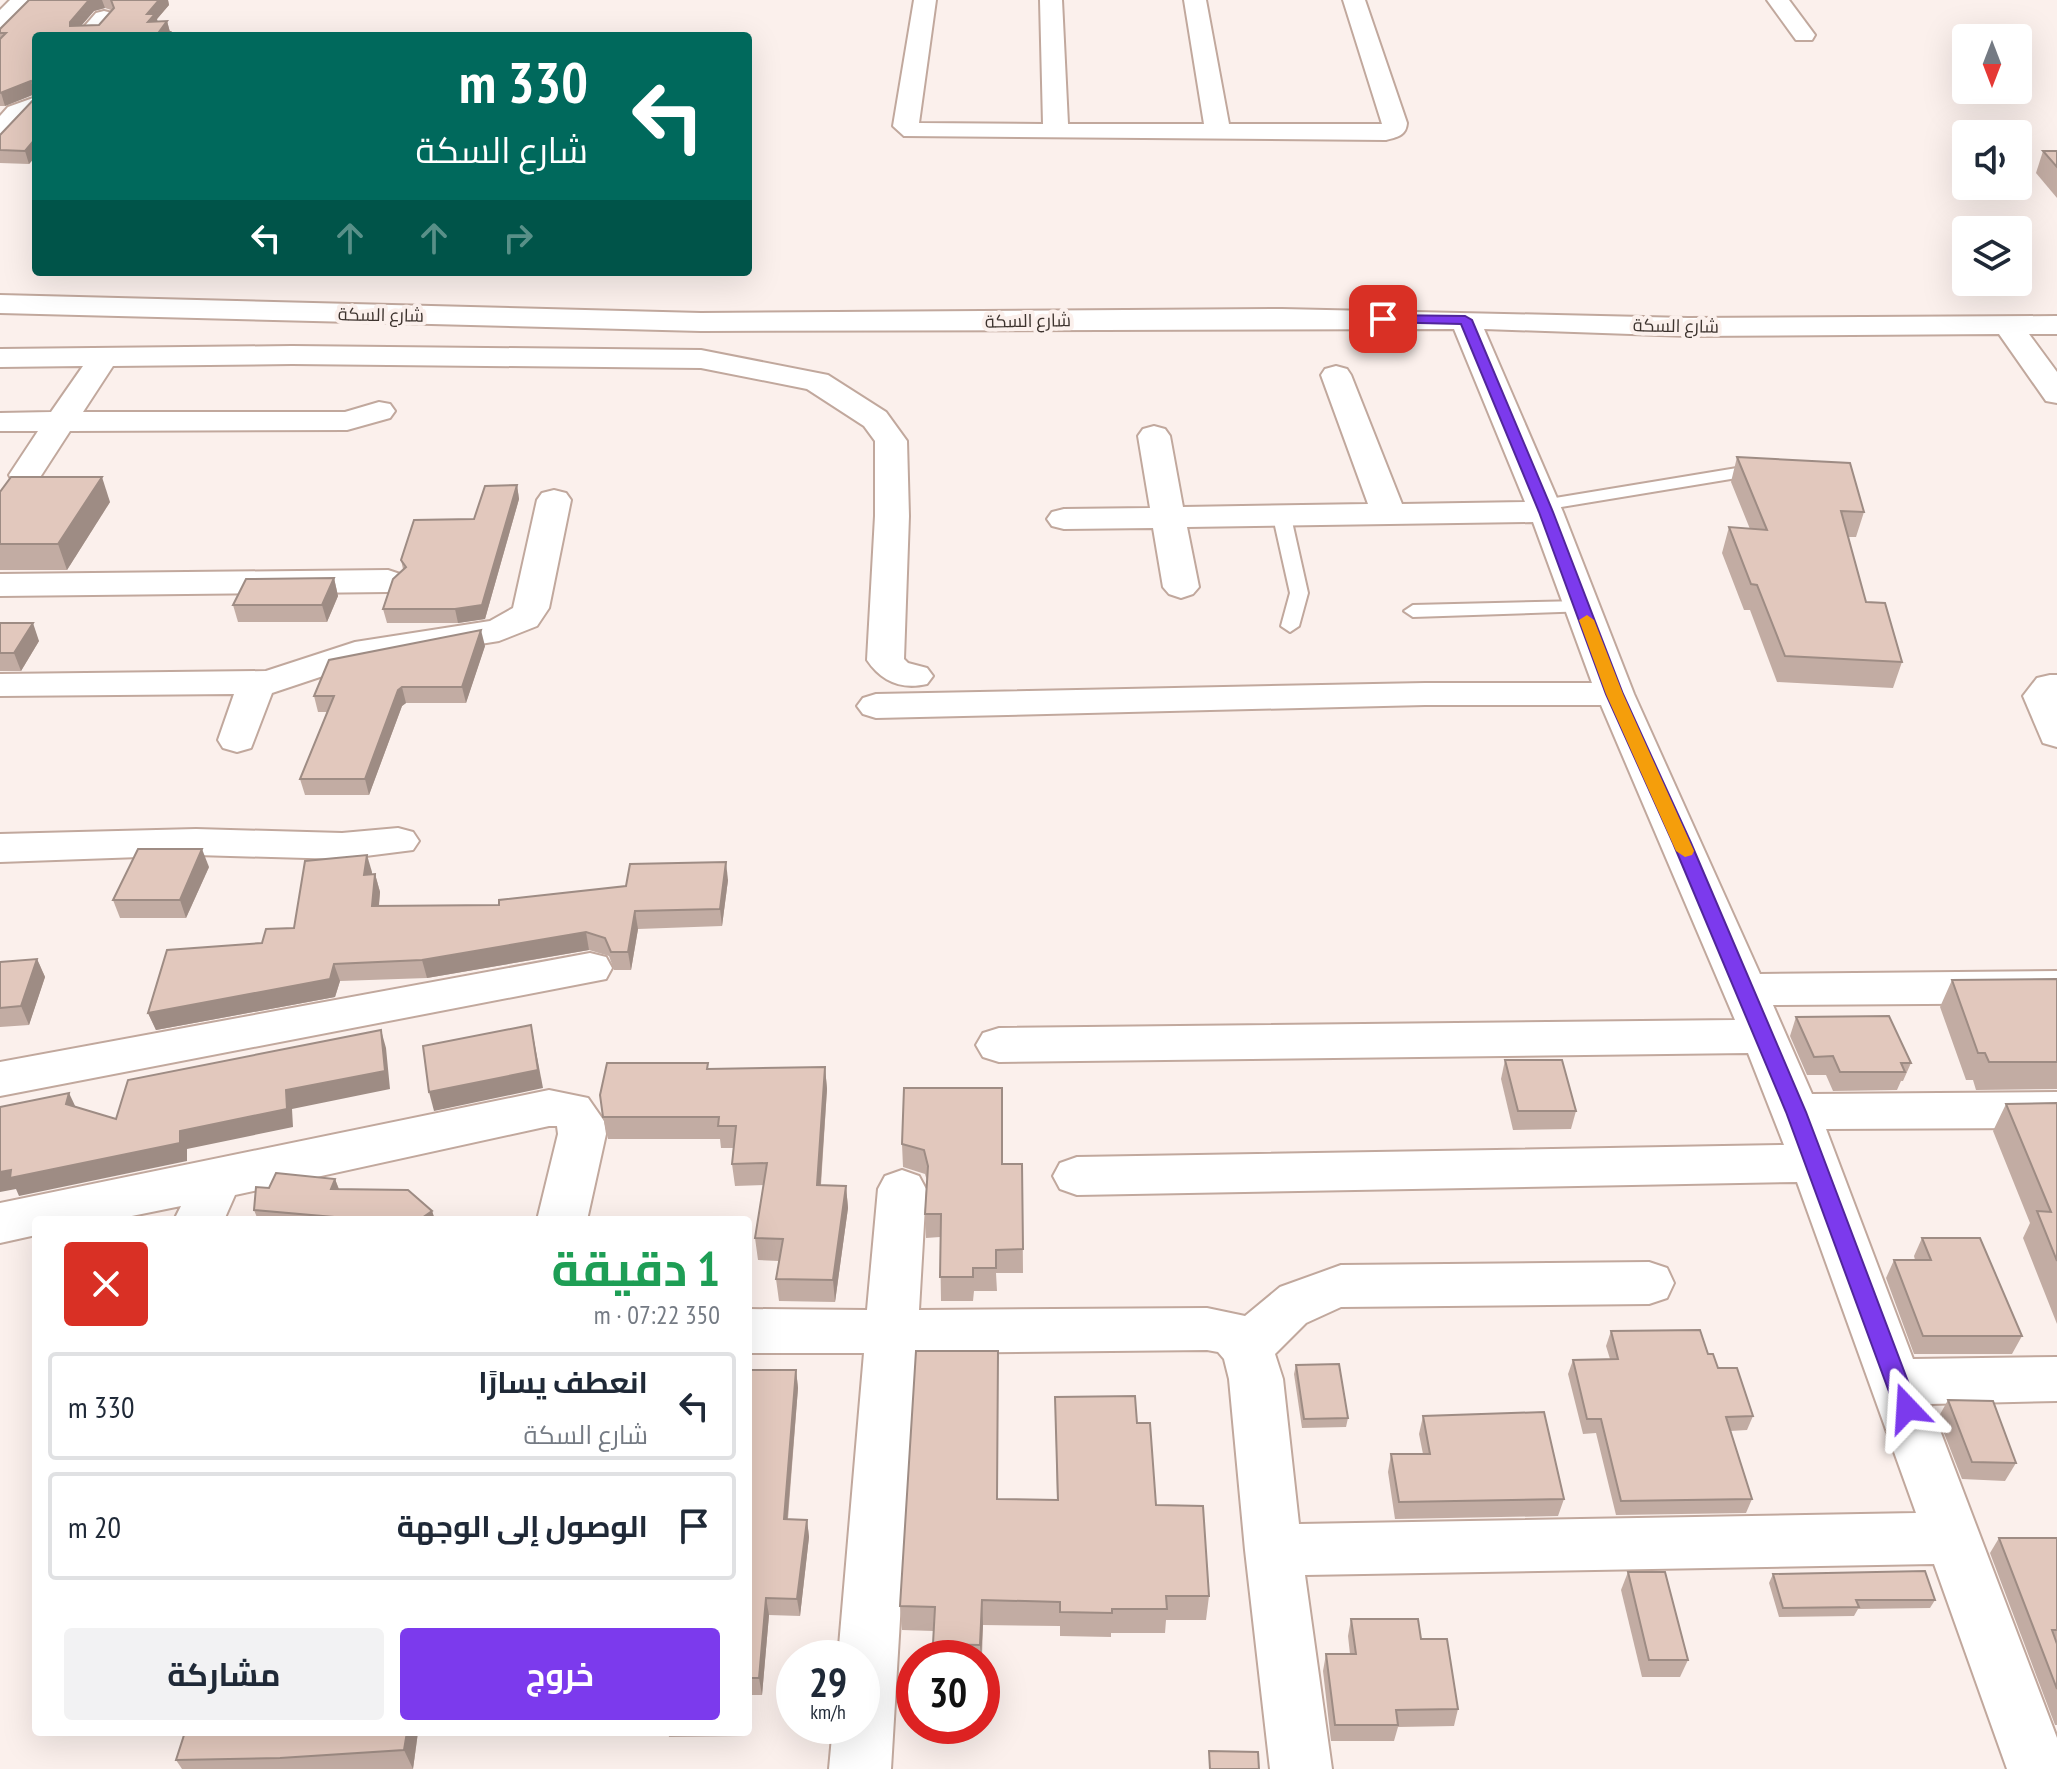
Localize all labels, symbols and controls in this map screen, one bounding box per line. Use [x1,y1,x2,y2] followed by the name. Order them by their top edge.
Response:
[1952,24,2032,104] north arrow
[1952,24,2032,296] map controls
[459,46,588,118] text: 330 m
[616,64,720,168] icon: left
[1952,120,2032,200] button: sound
[416,126,588,173] text: شارع السكة
[244,216,288,260] icon: left
[328,216,372,260] icon: ahead
[412,216,456,260] icon: ahead
[496,216,540,260] icon: right
[1952,216,2032,296] button: layers
[1349,285,1417,353] pin
[1361,297,1405,341] icon: arrive
[338,302,424,328] street label: شارع السكة
[985,308,1071,334] street label: شارع السكة
[1633,313,1719,339] street label: شارع السكة
[552,1237,720,1299] text: 1 دقيقة
[64,1242,148,1326] button: close
[594,1298,720,1331] text: 350 m · 07:22
[478,1362,648,1401] text: انعطف يسارًا
[1865,1366,1949,1450] position arrow
[672,1384,716,1428] icon: left
[68,1387,134,1426] text: 330 m
[523,1418,648,1451] text: شارع السكة
[672,1504,716,1548] icon: arrive
[397,1506,648,1545] text: الوصول إلى الوجهة
[68,1507,121,1546] text: 20 m
[64,1628,384,1720] button: مشاركة
[400,1628,720,1720] button: خروج
[896,1640,1000,1744] speed limit sign: 30
[809,1656,847,1708] text: 29
[810,1699,846,1725] text: km/h

